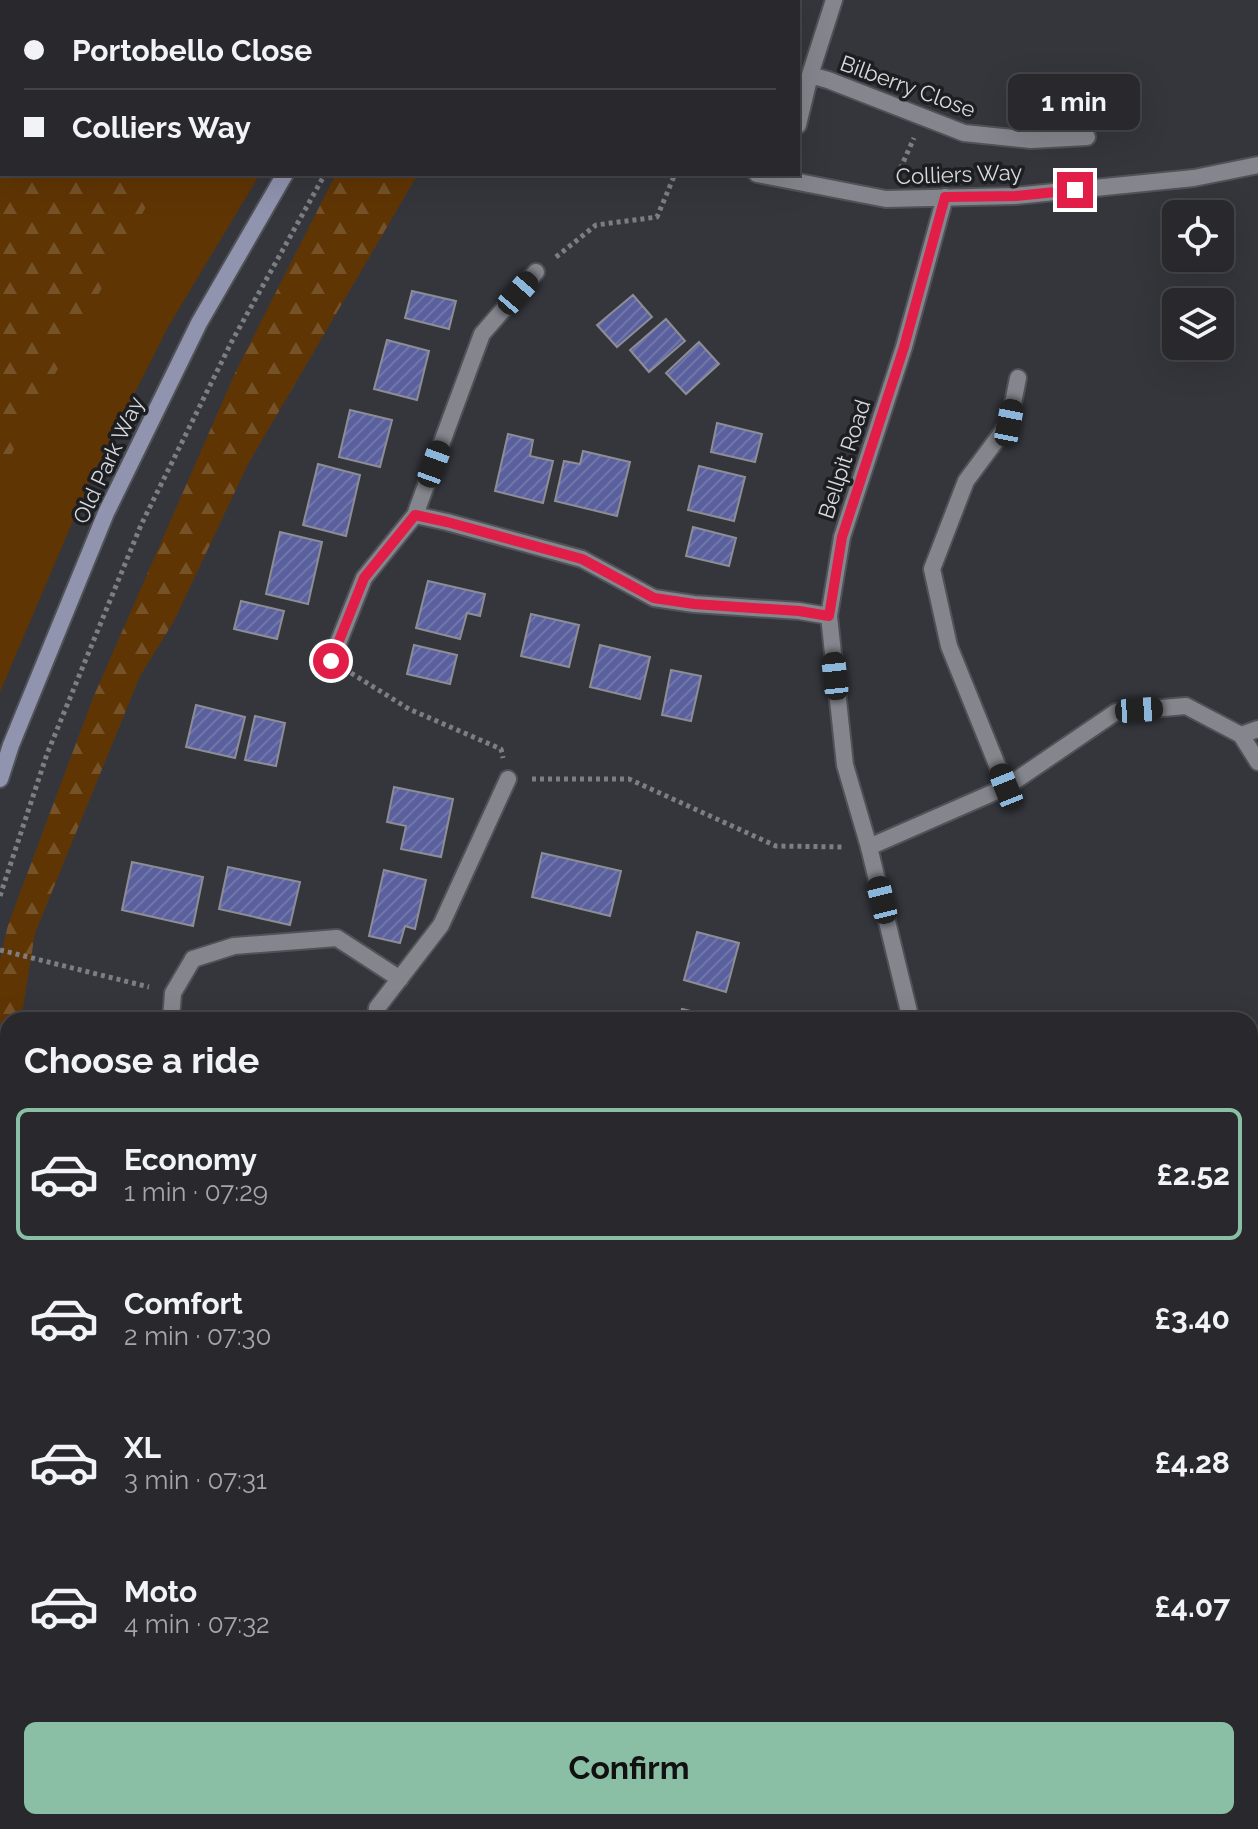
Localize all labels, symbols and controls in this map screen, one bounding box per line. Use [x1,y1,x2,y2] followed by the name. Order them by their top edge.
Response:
[72,33,312,68] text: Portobello Close
[837,49,979,123] street label: Bilberry Close
[1009,74,1141,130] callout: 1 min
[1041,87,1107,117] text: 1 min
[72,110,251,145] text: Colliers Way
[895,159,1023,189] street label: Colliers Way
[1057,172,1093,208] route end
[1162,200,1234,360] map controls
[1162,200,1234,272] button: locate
[493,267,543,319] car
[1162,288,1234,360] button: layers
[67,392,149,528] street label: Old Park Way
[813,396,875,522] street label: Bellpit Road
[993,397,1025,449] car
[415,437,453,491] car
[313,643,349,679] route start
[821,651,849,701] car
[1114,696,1164,724] car
[986,760,1026,814] car
[865,874,899,926] car
[24,1039,259,1081] text: Choose a ride
[28,1138,100,1210] icon: car
[124,1142,257,1177] text: Economy
[1156,1157,1230,1192] text: £2.52
[124,1177,268,1207] text: 1 min · 07:29
[28,1282,100,1354] icon: car
[124,1286,243,1321] text: Comfort
[1155,1301,1230,1336] text: £3.40
[124,1321,271,1351] text: 2 min · 07:30
[28,1426,100,1498] icon: car
[124,1430,161,1465] text: XL
[1155,1445,1230,1480] text: £4.28
[124,1465,267,1495] text: 3 min · 07:31
[28,1570,100,1642] icon: car
[124,1574,197,1609] text: Moto
[1155,1589,1230,1624] text: £4.07
[124,1609,270,1639] text: 4 min · 07:32
[24,1722,1234,1814] button: Confirm

